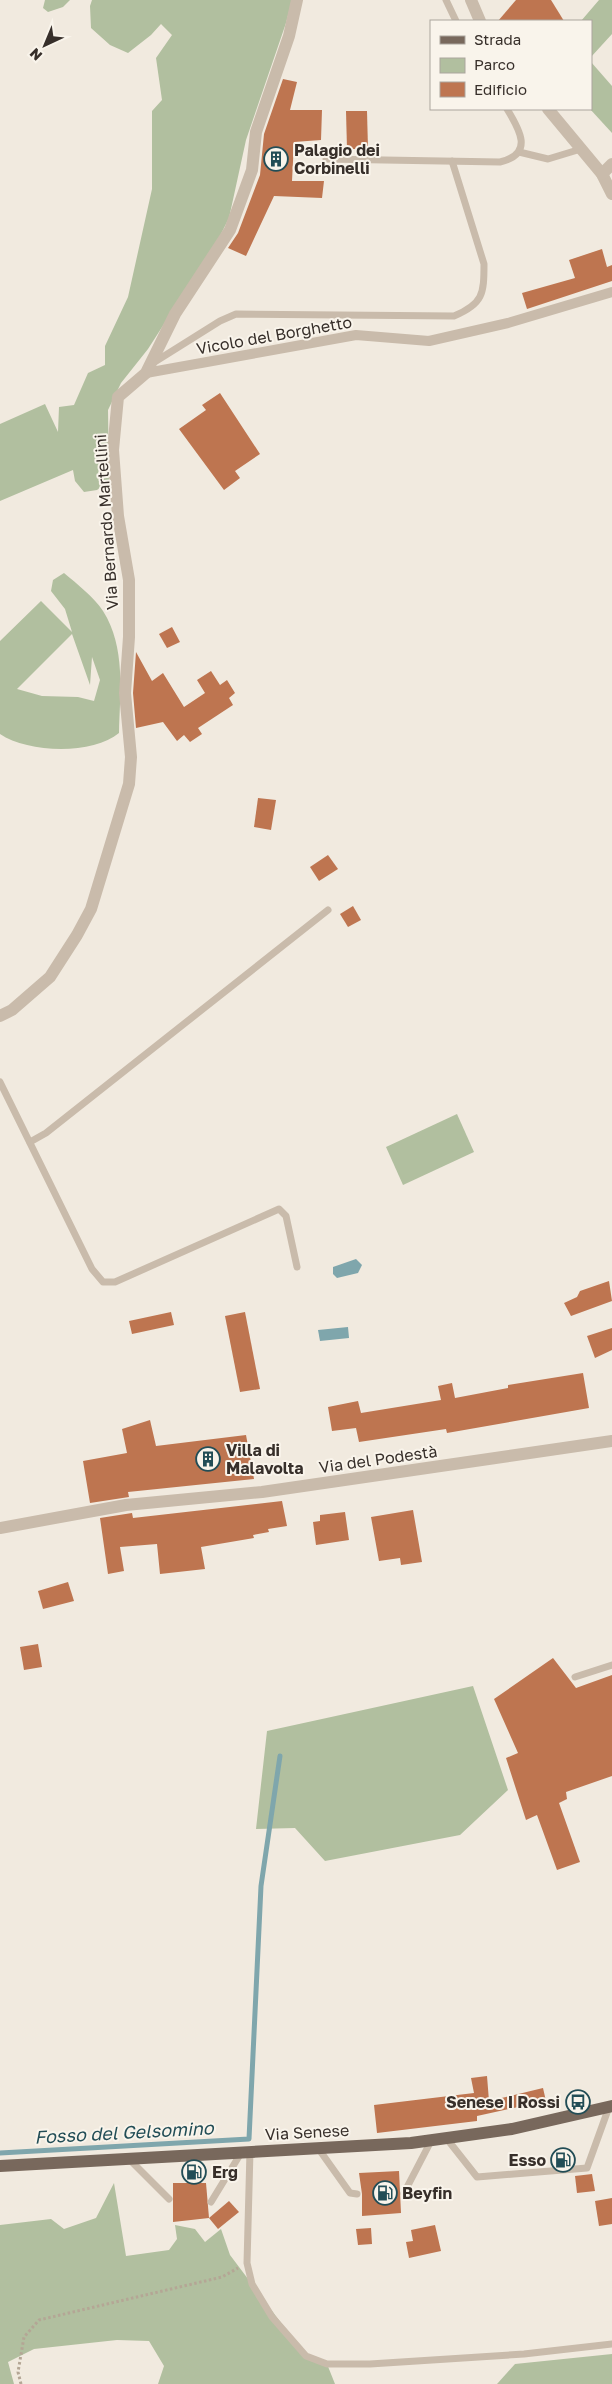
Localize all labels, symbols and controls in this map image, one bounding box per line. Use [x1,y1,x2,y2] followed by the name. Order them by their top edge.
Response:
[20,20,70,70] north arrow
[430,20,592,110] legend
[474,30,521,48] text: Strada
[26,45,45,65] text: N
[474,55,515,73] text: Parco
[474,80,527,98] text: Edificio
[294,140,380,178] place label: Palagio dei Corbinelli
[263,146,289,172] building icon: Palagio dei Corbinelli
[195,311,353,359] street label: Vicolo del Borghetto
[90,433,122,611] street label: Via Bernardo Martellini
[226,1440,304,1478] place label: Villa di Malavolta
[318,1441,438,1477] street label: Via del Podestà
[195,1446,221,1472] building icon: Villa di Malavolta
[565,2089,591,2115] bus stop icon: Senese I Rossi
[446,2092,560,2112] place label: Senese I Rossi
[34,2116,215,2148] water label: Fosso del Gelsomino
[264,2120,350,2144] street label: Via Senese
[550,2147,576,2173] fuel station icon: Esso
[508,2150,546,2170] place label: Esso
[181,2159,207,2185] fuel station icon: Erg
[212,2162,238,2182] place label: Erg
[372,2180,398,2206] fuel station icon: Beyfin
[402,2183,452,2203] place label: Beyfin

